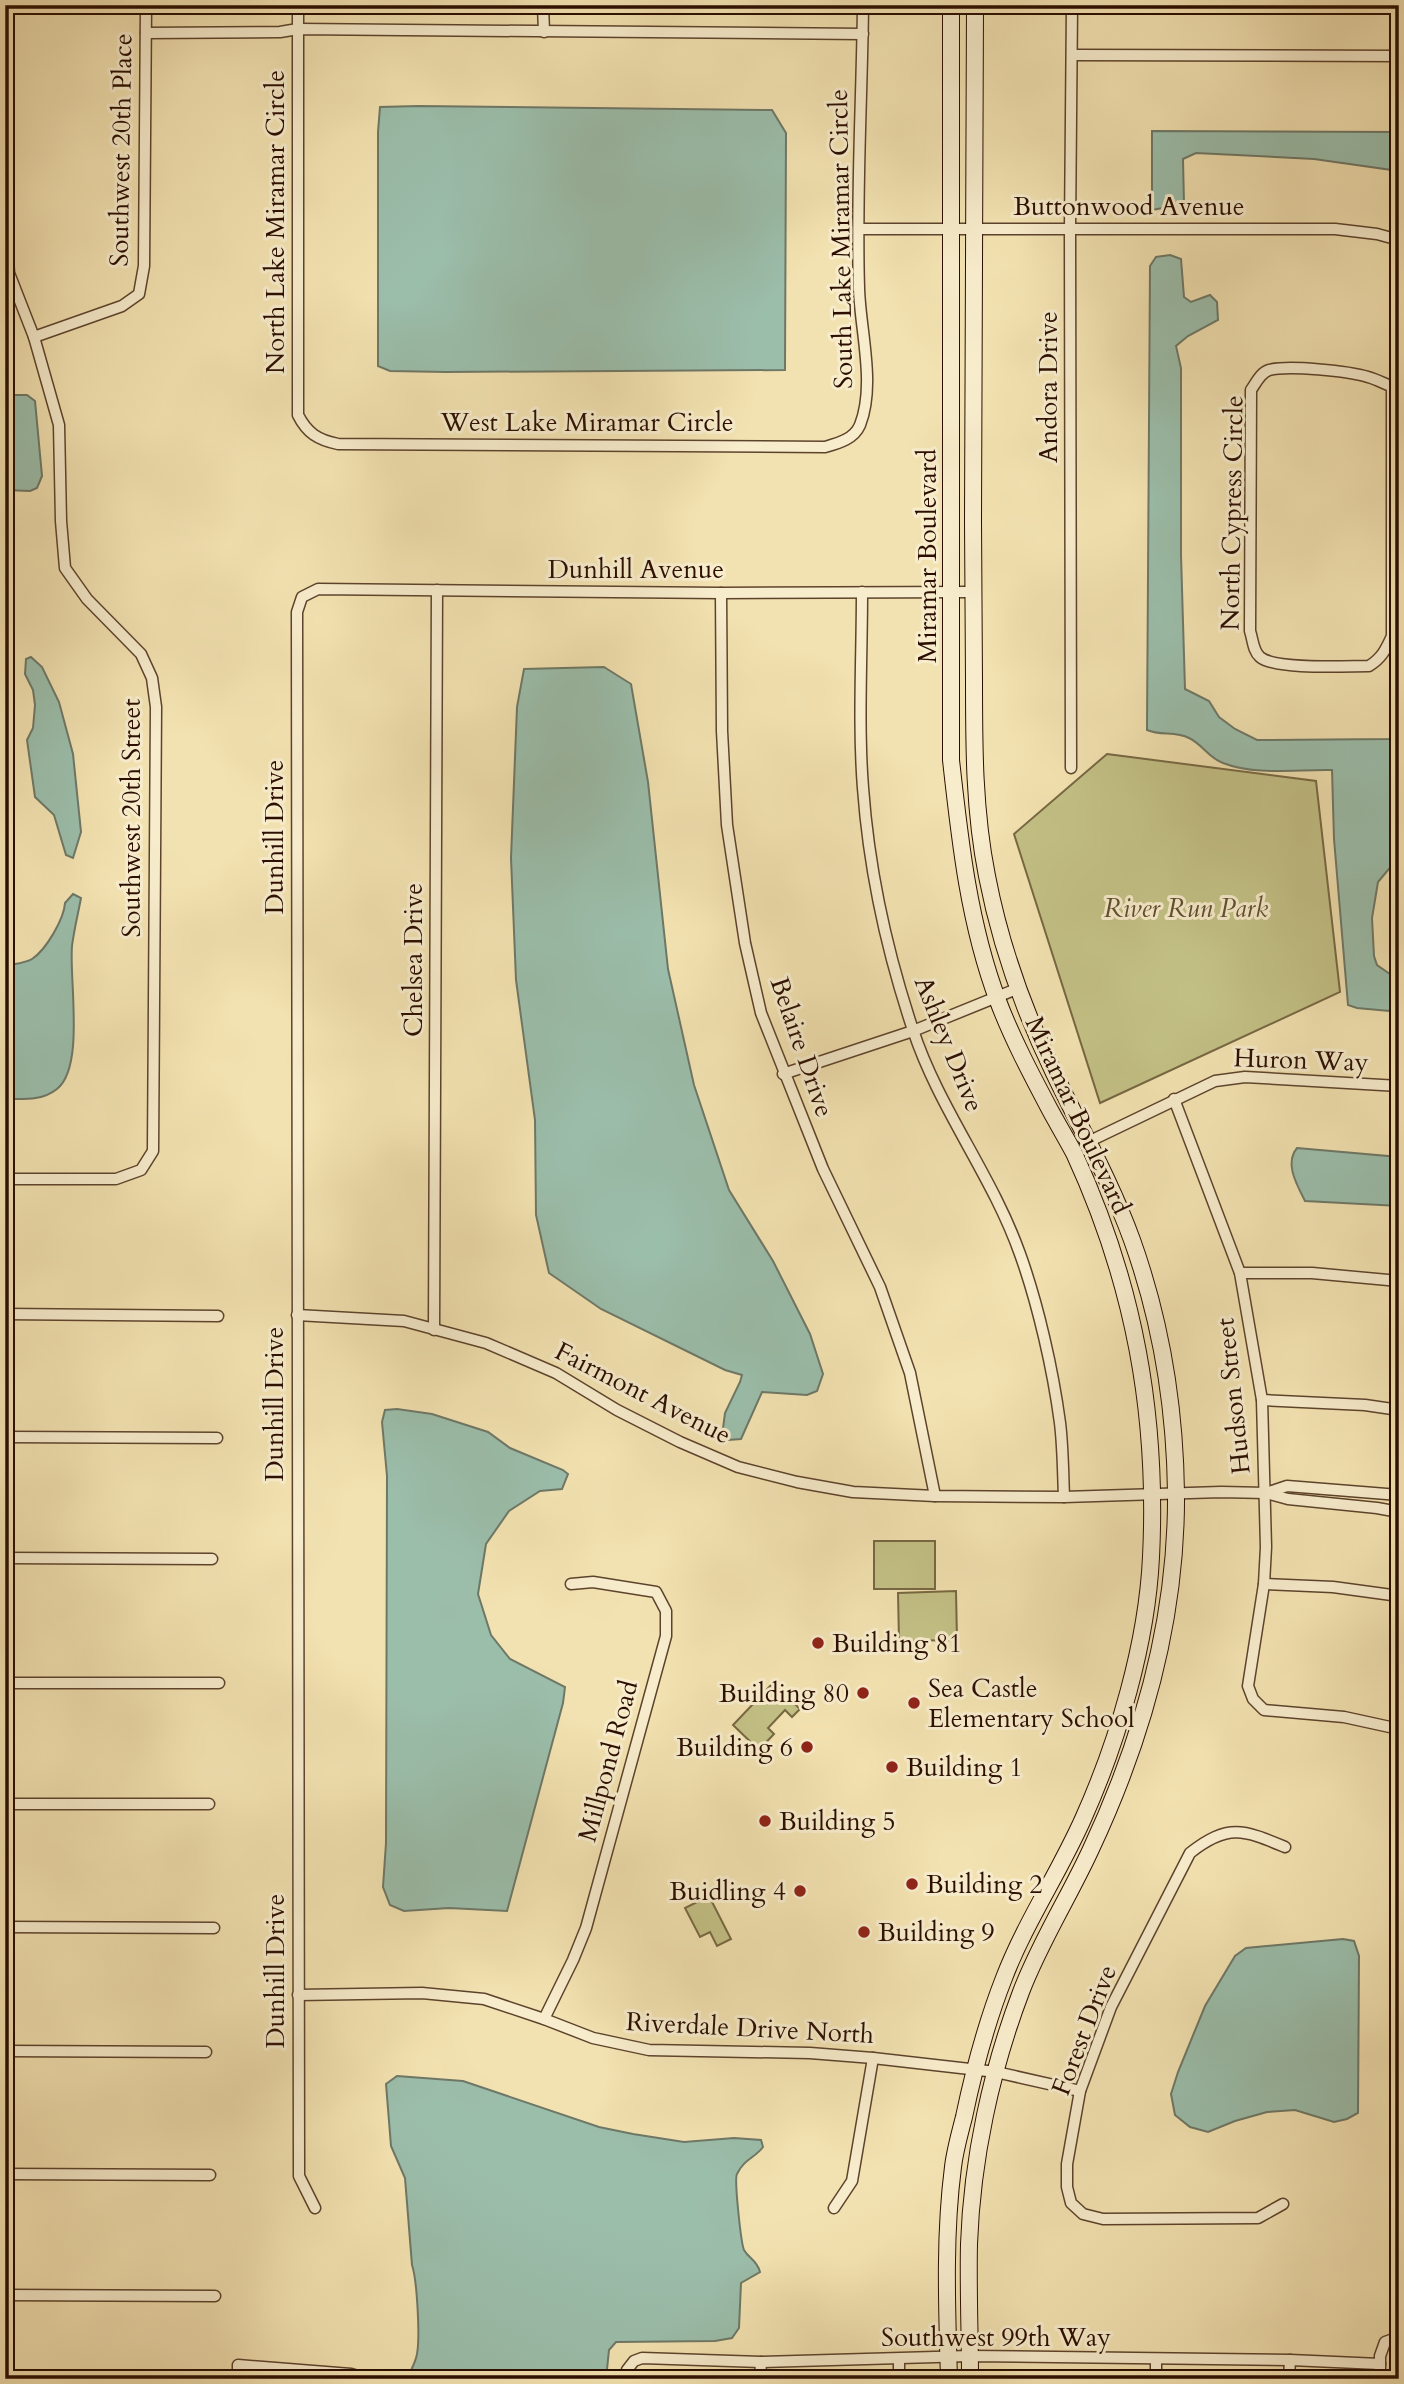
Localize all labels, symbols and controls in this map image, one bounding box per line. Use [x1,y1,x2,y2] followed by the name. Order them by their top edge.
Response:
[101,33,141,267] street label: Southwest 20th Place
[258,70,293,374] street label: North Lake Miramar Circle
[821,89,861,389] street label: South Lake Miramar Circle
[1013,189,1245,224] street label: Buttonwood Avenue
[1031,311,1066,463] street label: Andora Drive
[1212,395,1252,631] street label: North Cypress Circle
[439,405,734,440] street label: West Lake Miramar Circle
[910,449,945,663] street label: Miramar Boulevard
[548,552,724,587] street label: Dunhill Avenue
[114,698,149,938] street label: Southwest 20th Street
[257,760,292,914] street label: Dunhill Drive
[396,883,431,1037] street label: Chelsea Drive
[1104,891,1268,926] park label: River Run Park
[906,971,992,1117] street label: Ashley Drive
[762,972,842,1122] street label: Belaire Drive
[1017,1010,1139,1220] street label: Miramar Boulevard
[1233,1040,1369,1080] street label: Huron Way
[1207,1316,1259,1476] street label: Hudson Street
[257,1327,292,1481] street label: Dunhill Drive
[549,1334,737,1452] street label: Fairmont Avenue
[832,1626,962,1661] place label: Building 81
[810,1635,826,1651] marker: Building 81
[928,1671,1135,1736] place label: Sea Castle Elementary School
[570,1676,646,1846] street label: Millpond Road
[719,1676,849,1711] place label: Building 80
[855,1685,871,1701] marker: Building 80
[906,1695,922,1711] marker: Sea Castle Elementary School
[676,1730,793,1765] place label: Building 6
[799,1739,815,1755] marker: Building 6
[906,1750,1023,1785] place label: Building 1
[884,1759,900,1775] marker: Building 1
[779,1804,896,1839] place label: Building 5
[757,1813,773,1829] marker: Building 5
[926,1867,1043,1902] place label: Building 2
[669,1874,786,1909] place label: Buidling 4
[904,1876,920,1892] marker: Building 2
[792,1883,808,1899] marker: Buidling 4
[258,1894,293,2048] street label: Dunhill Drive
[878,1915,995,1950] place label: Building 9
[856,1924,872,1940] marker: Building 9
[1043,1960,1125,2100] street label: Forest Drive
[625,2004,875,2052] street label: Riverdale Drive North
[881,2320,1111,2355] street label: Southwest 99th Way

